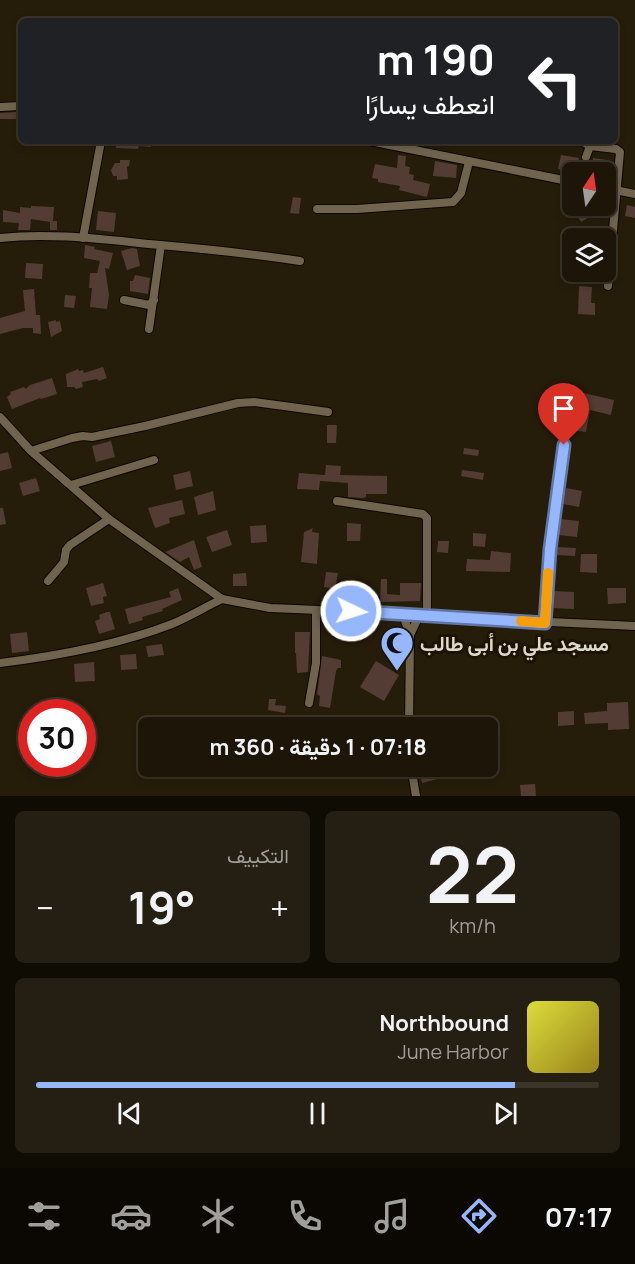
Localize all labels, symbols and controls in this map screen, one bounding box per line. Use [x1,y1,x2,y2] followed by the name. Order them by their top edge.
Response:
[377,30,495,88] text: 190 m
[516,42,594,120] icon: left
[365,85,495,122] text: انعطف يسارًا
[562,162,616,216] north arrow
[562,162,616,282] map controls
[562,228,616,282] button: layers
[538,383,589,445] pin
[547,392,580,425] icon: arrive
[319,579,383,643] position arrow
[379,625,415,672] mosque icon: مسجد علي بن أبى طالب
[420,630,609,661] place label: مسجد علي بن أبى طالب
[18,699,96,777] speed limit sign: 30
[209,732,427,762] text: 07:18 · 1 دقيقة · 360 m
[426,820,519,926] text: 22
[227,842,289,869] text: التكييف
[128,876,196,938] text: 19°
[36,885,54,930] text: −
[270,885,289,930] text: +
[449,912,496,939] text: km/h
[379,1008,509,1038] text: Northbound
[397,1038,509,1065] text: June Harbor
[113,1097,146,1130] icon: previous
[301,1097,334,1130] icon: pause
[489,1097,522,1130] icon: next
[23,1195,65,1237] icon: filters
[110,1195,152,1237] icon: car
[197,1195,239,1237] icon: climate
[284,1195,326,1237] icon: phone
[371,1195,413,1237] icon: music
[458,1195,500,1237] icon: directions
[545,1198,612,1235] text: 07:17

